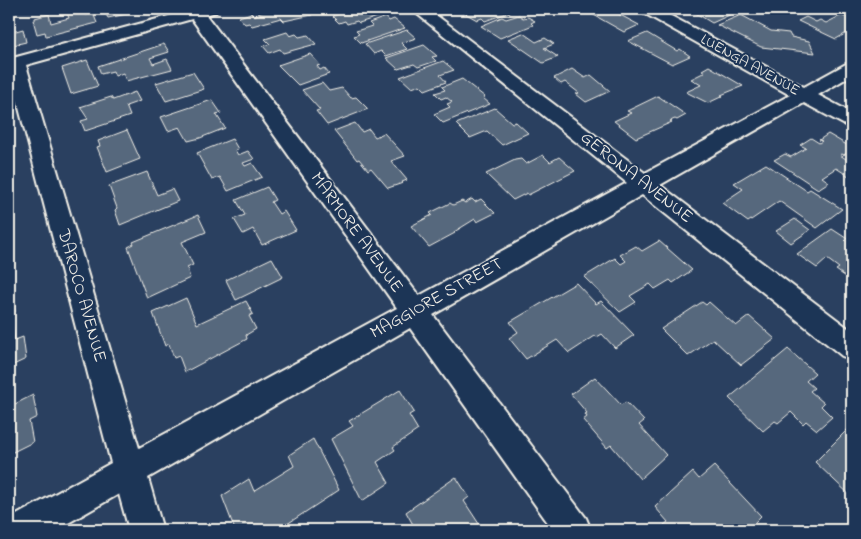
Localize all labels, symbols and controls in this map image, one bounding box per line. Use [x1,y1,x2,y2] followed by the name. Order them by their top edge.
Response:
[696,29,804,101] street label: LUENGA AVENUE
[574,126,698,230] street label: GERONA AVENUE
[303,167,409,299] street label: MARMORE AVENUE
[49,226,112,365] street label: DAROCO AVENUE
[366,252,508,346] street label: MAGGIORE STREET

